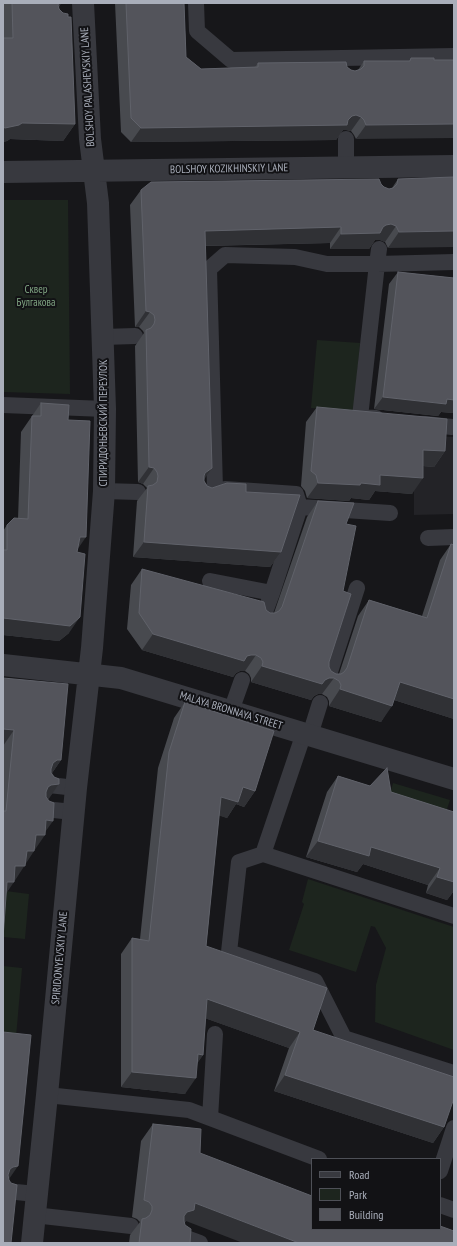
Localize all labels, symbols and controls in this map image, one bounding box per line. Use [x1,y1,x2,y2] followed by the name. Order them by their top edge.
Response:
[78,27,98,147] street label: BOLSHOY PALASHEVSKIY LANE
[170,161,288,177] street label: BOLSHOY KOZIKHINSKIY LANE
[17,283,55,309] park label: Сквер Булгакова
[97,359,111,487] street label: СПИРИДОНЬЕВСКИЙ ПЕРЕУЛОК
[178,689,284,733] street label: MALAYA BRONNAYA STREET
[49,911,71,1005] street label: SPIRIDONYEVSKIY LANE
[311,1158,441,1230] legend
[349,1167,369,1182] text: Road
[349,1187,367,1202] text: Park
[349,1207,384,1222] text: Building

